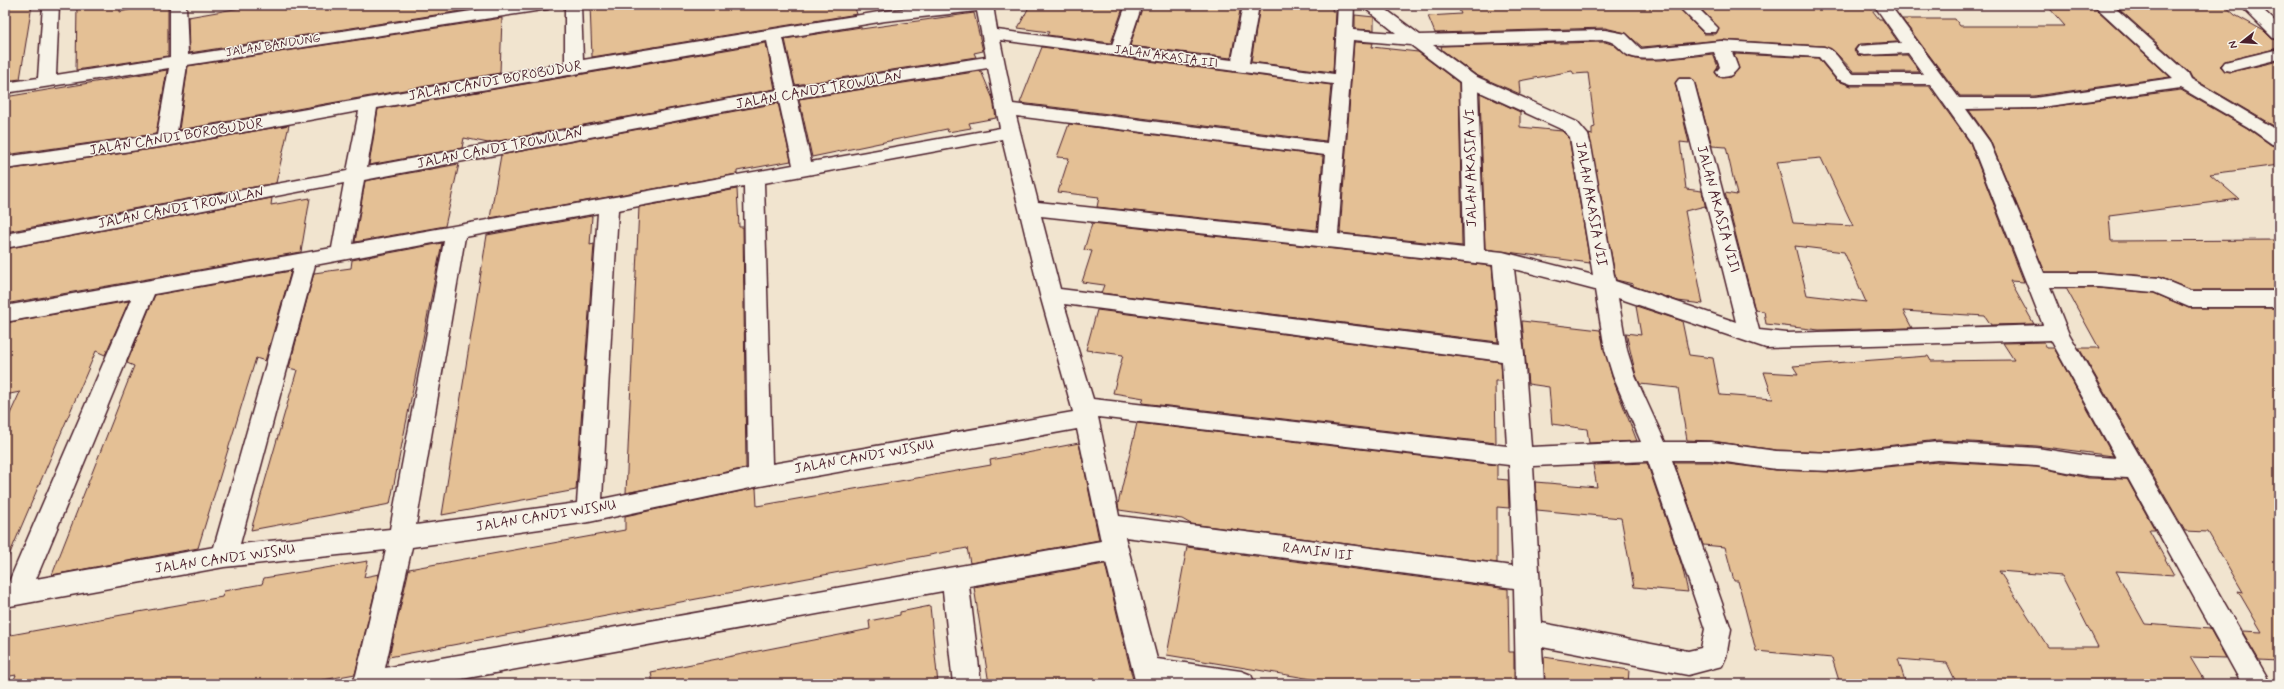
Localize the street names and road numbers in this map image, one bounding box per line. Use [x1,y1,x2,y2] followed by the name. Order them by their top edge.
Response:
[224,31,322,61] street label: JALAN BANDUNG
[1113,42,1219,72] street label: JALAN AKASIA III
[407,57,583,105] street label: JALAN CANDI BOROBUDUR
[734,66,904,114] street label: JALAN CANDI TROWULAN
[1461,109,1481,227] street label: JALAN AKASIA VI
[88,114,264,160] street label: JALAN CANDI BOROBUDUR
[415,123,585,173] street label: JALAN CANDI TROWULAN
[1571,140,1611,268] street label: JALAN AKASIA VII
[1692,143,1744,275] street label: JALAN AKASIA VIII
[96,183,266,233] street label: JALAN CANDI TROWULAN
[793,436,935,478] street label: JALAN CANDI WISNU
[475,496,617,536] street label: JALAN CANDI WISNU
[1282,539,1354,565] street label: RAMIN III
[154,540,296,578] street label: JALAN CANDI WISNU

